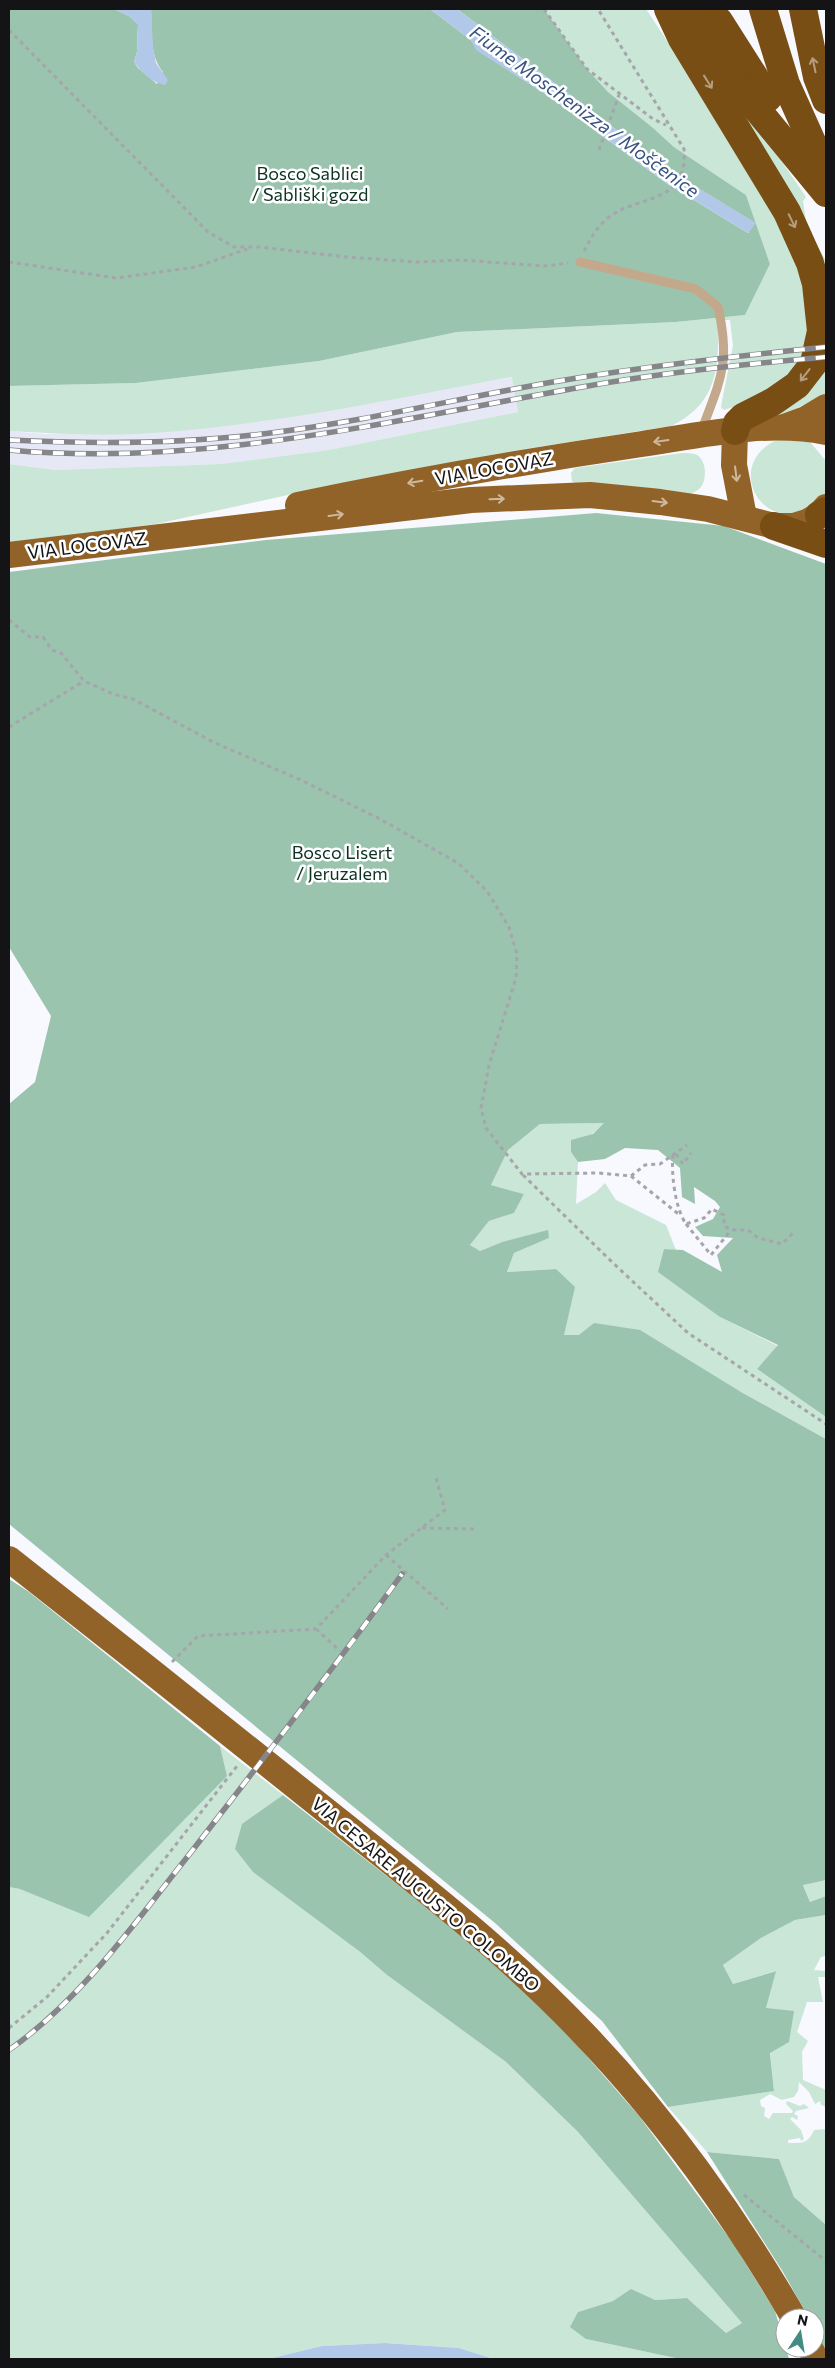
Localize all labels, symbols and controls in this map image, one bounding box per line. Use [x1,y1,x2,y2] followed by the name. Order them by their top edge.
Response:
[466,20,704,202] water label: Fiume Moschenizza / Moščenice
[809,58,819,74] one-way arrow
[703,75,714,89] one-way arrow
[252,162,368,205] park label: Bosco Sablici / Sabliški gozd
[788,213,797,228] one-way arrow
[800,368,811,381] one-way arrow
[654,436,670,446] one-way arrow
[433,447,555,489] street label: VIA LOCOVAZ
[731,466,741,482] one-way arrow
[407,478,423,487] one-way arrow
[489,494,505,504] one-way arrow
[651,497,667,507] one-way arrow
[328,510,344,520] one-way arrow
[26,527,148,563] street label: VIA LOCOVAZ
[292,841,392,884] park label: Bosco Lisert / Jeruzalem
[307,1792,545,1996] street label: VIA CESARE AUGUSTO COLOMBO
[775,2308,825,2358] north arrow
[796,2310,810,2329] text: N

